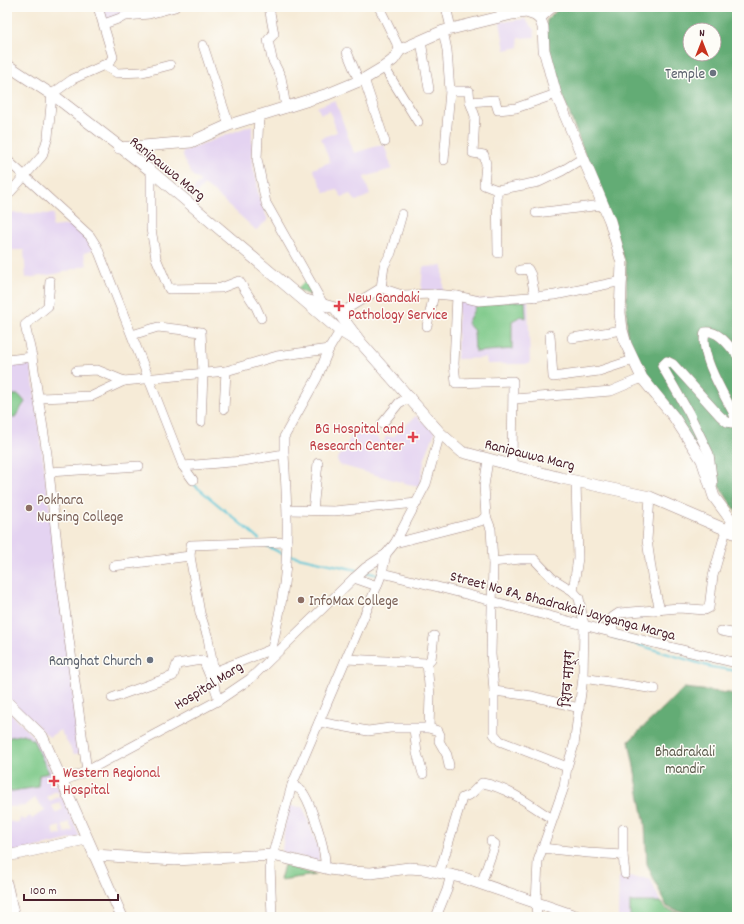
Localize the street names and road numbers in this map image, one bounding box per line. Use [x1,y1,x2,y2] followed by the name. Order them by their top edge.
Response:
[124,132,210,207] street label: Ranipauwa Marg
[482,434,577,478] street label: Ranipauwa Marg
[447,566,679,648] street label: Street No 8A, Bhadrakali Jayganga Marga
[556,649,582,708] street label: शिव मार्ग
[170,657,248,717] street label: Hospital Marg

